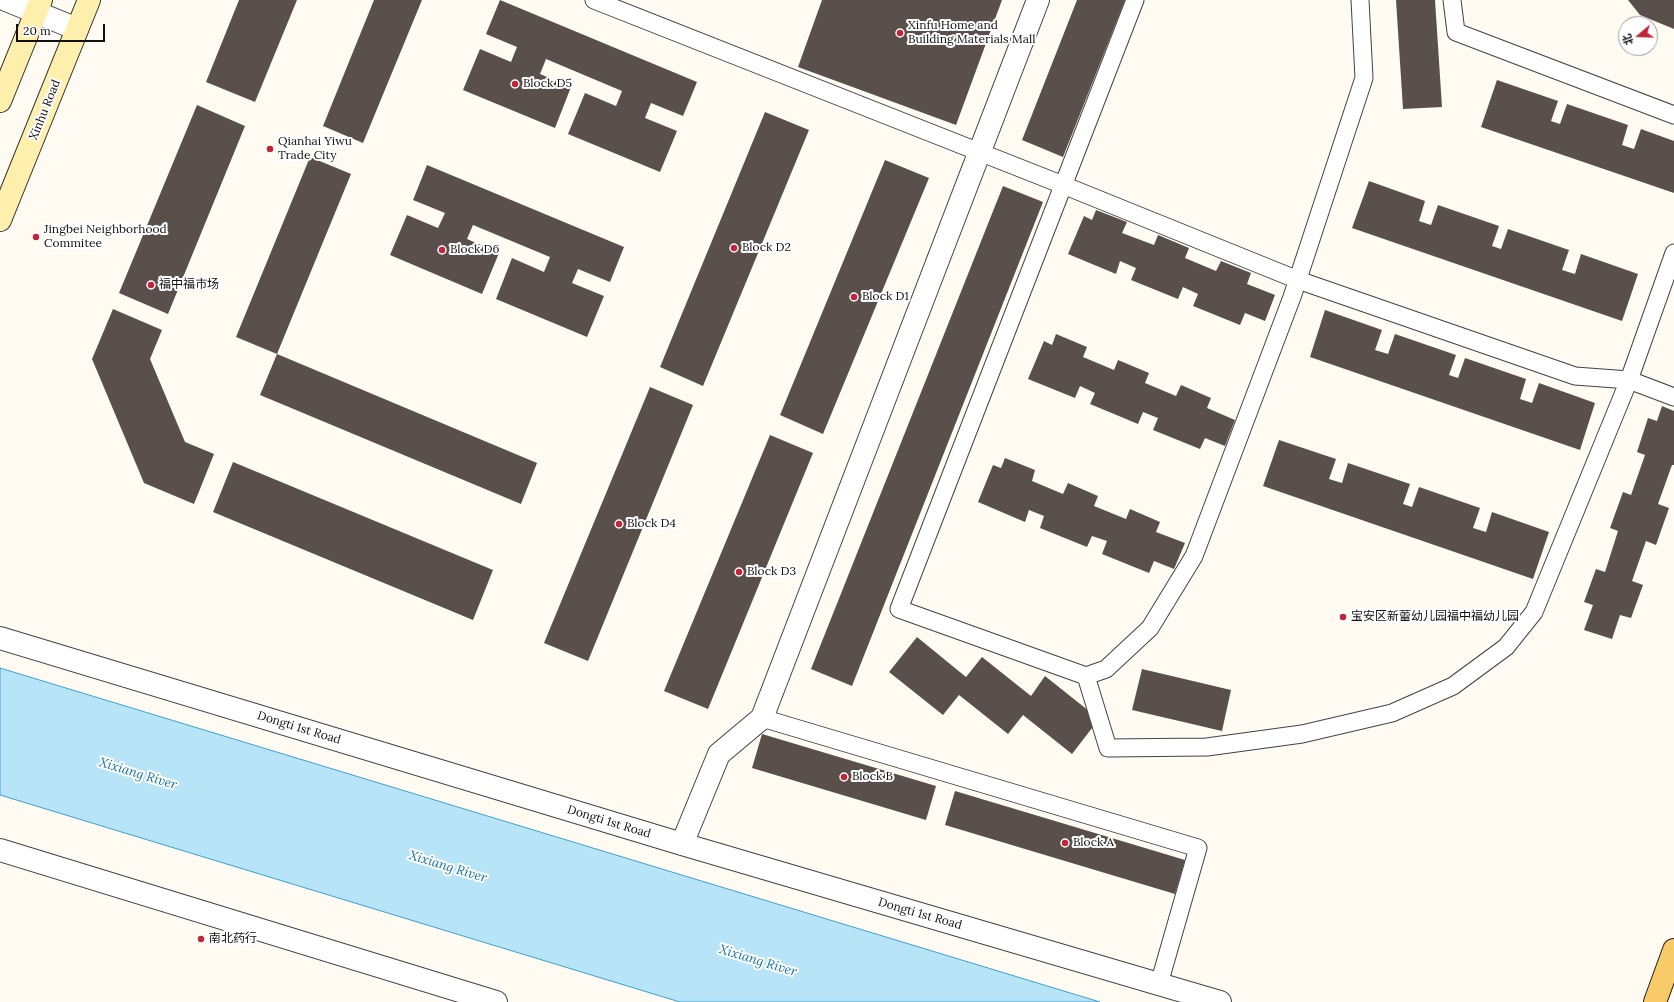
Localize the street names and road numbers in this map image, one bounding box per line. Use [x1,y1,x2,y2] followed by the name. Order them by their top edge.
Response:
[26,78,64,142] street label: Xinhu Road
[255,708,343,748] street label: Dongti 1st Road
[565,802,653,842] street label: Dongti 1st Road
[876,895,964,933] street label: Dongti 1st Road

